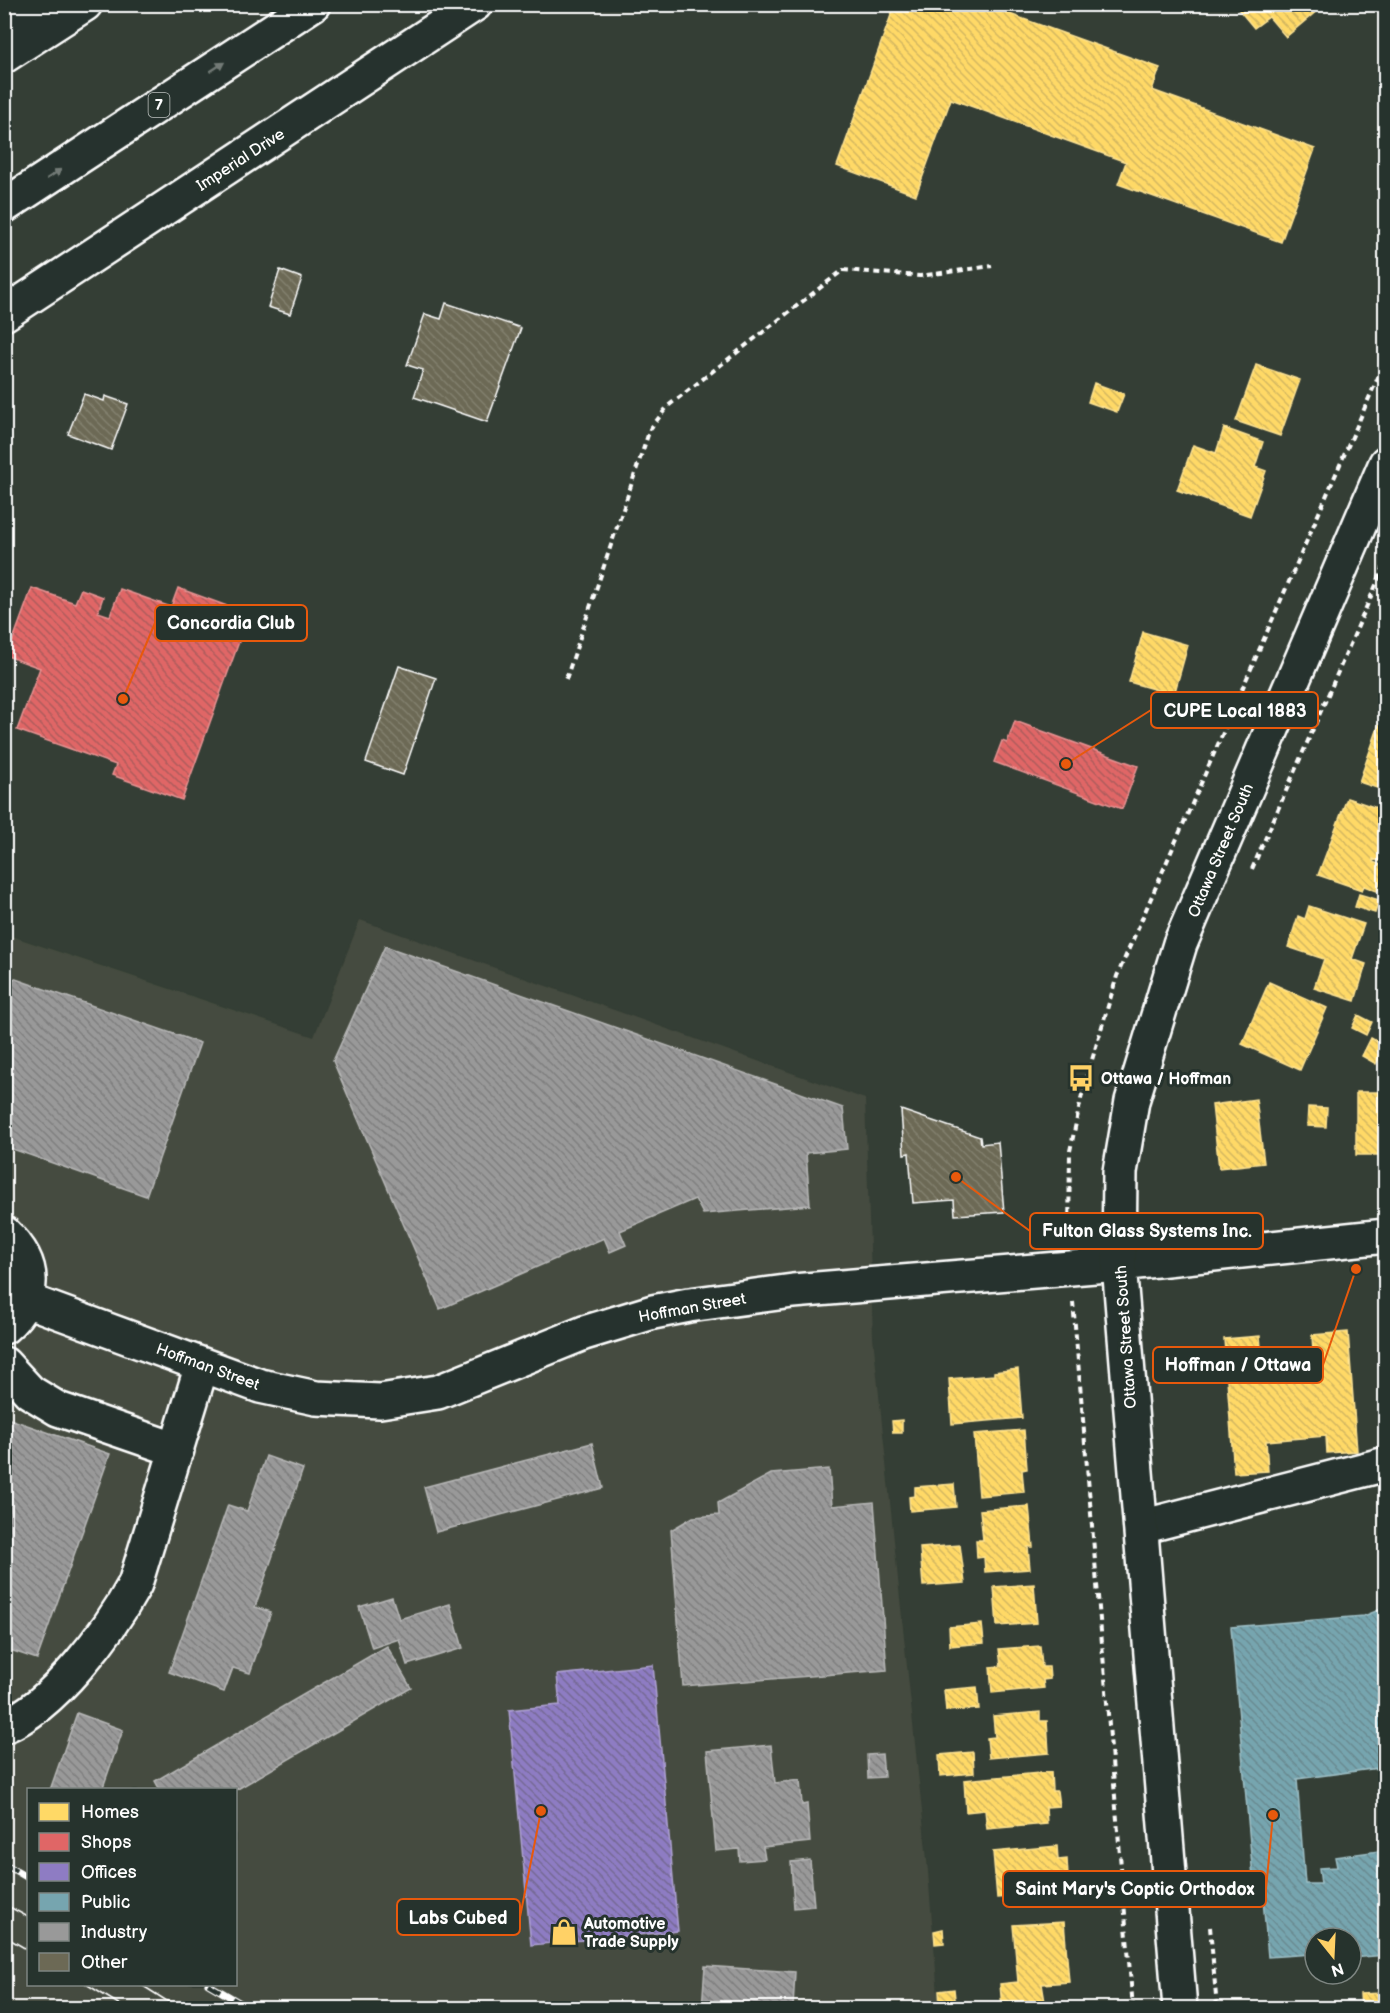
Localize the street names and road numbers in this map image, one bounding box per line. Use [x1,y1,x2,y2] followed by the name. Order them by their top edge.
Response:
[148,93,170,117] road number: 7
[193,124,289,196] street label: Imperial Drive
[1185,781,1258,920] street label: Ottawa Street South
[1112,1265,1141,1409] street label: Ottawa Street South
[637,1290,747,1327] street label: Hoffman Street
[153,1340,262,1395] street label: Hoffman Street

